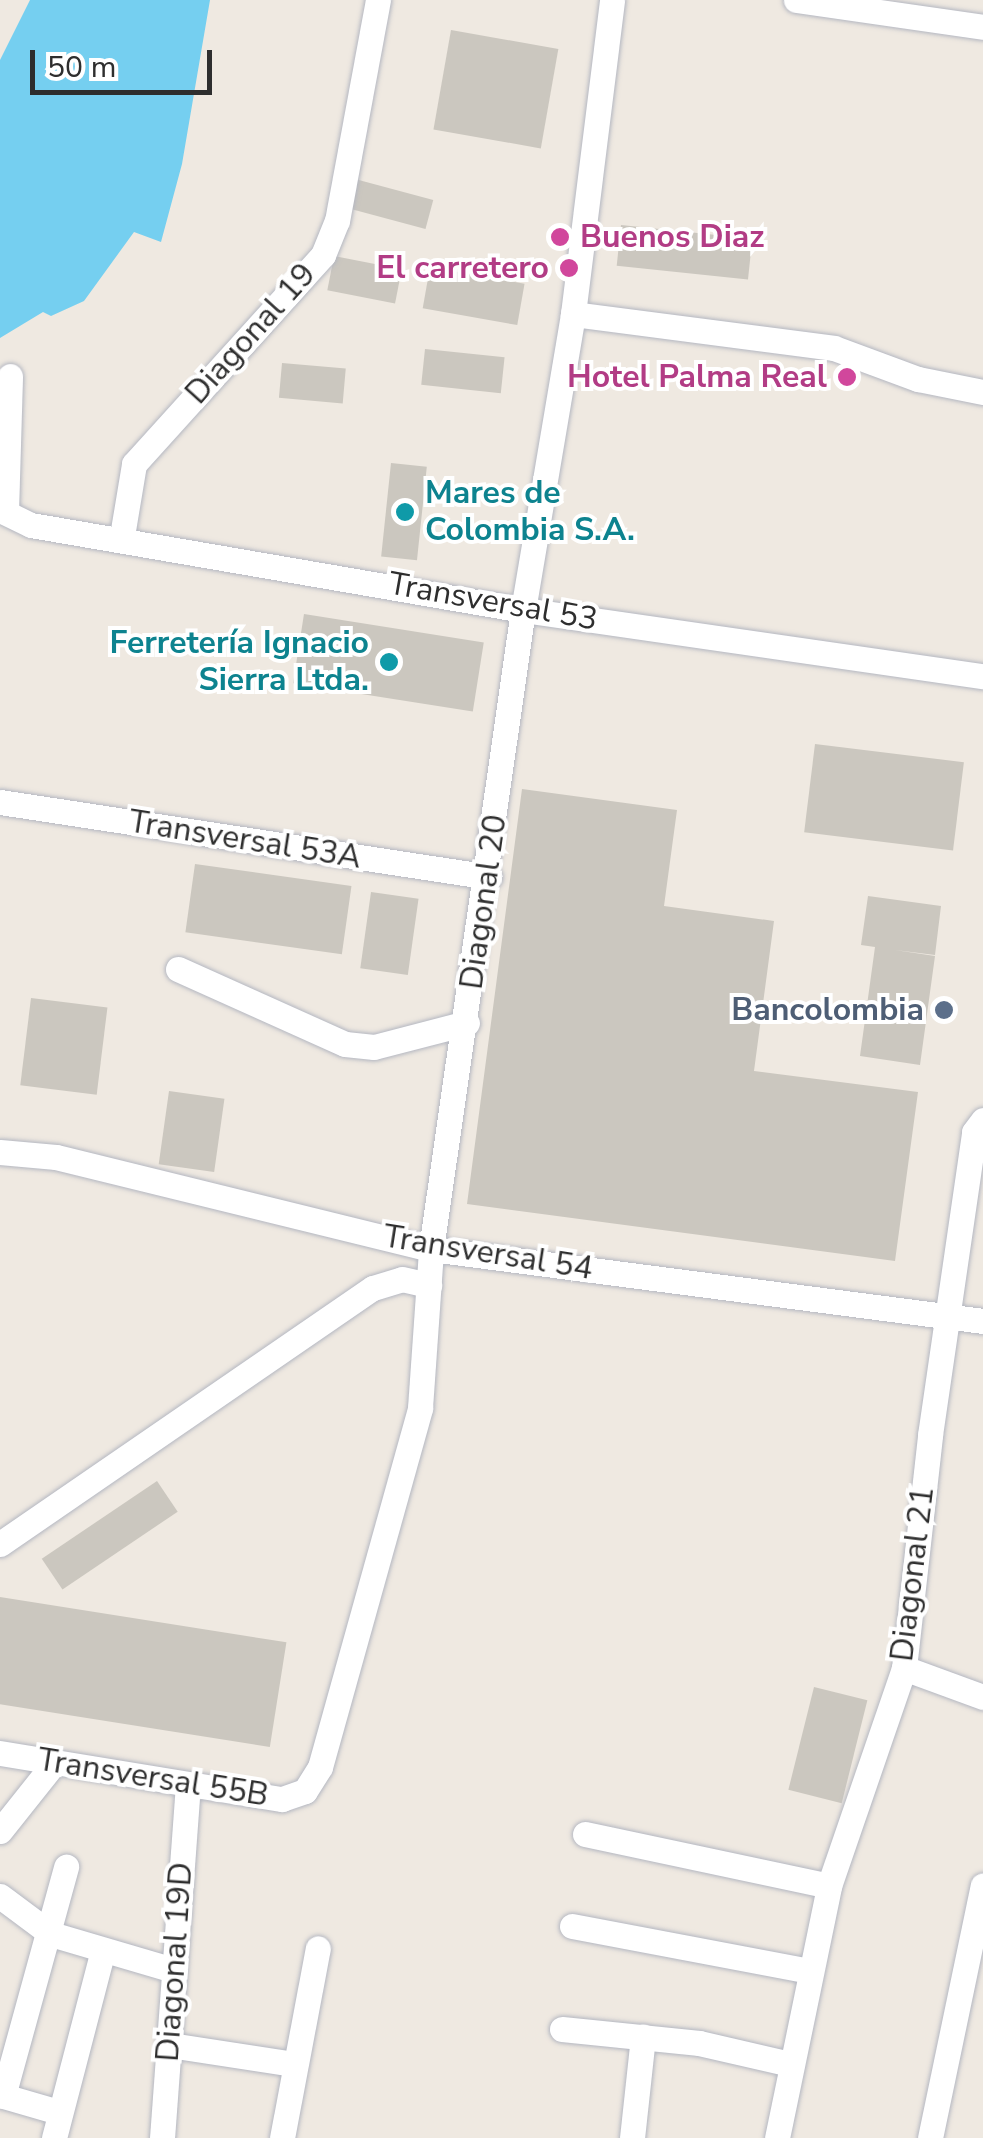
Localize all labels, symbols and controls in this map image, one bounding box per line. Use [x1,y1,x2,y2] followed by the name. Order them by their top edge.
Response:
[35,30,218,92] scale bar
[47,47,116,88] text: 50 m
[580,218,765,256] place label: Buenos Diaz
[549,226,571,248] marker: Buenos Diaz
[376,249,549,287] place label: El carretero
[178,256,324,412] street label: Diagonal 19
[558,257,580,279] marker: El carretero
[567,358,827,396] place label: Hotel Palma Real
[836,366,858,388] marker: Hotel Palma Real
[425,475,635,550] place label: Mares de Colombia S.A.
[394,501,416,523] marker: Mares de Colombia S.A.
[386,565,600,639] street label: Transversal 53
[110,625,369,700] place label: Ferretería Ignacio Sierra Ltda.
[378,651,400,673] marker: Ferretería Ignacio Sierra Ltda.
[126,803,364,877] street label: Transversal 53A
[453,812,515,992] street label: Diagonal 20
[731,991,924,1029] place label: Bancolombia
[933,999,955,1021] marker: Bancolombia
[381,1218,595,1288] street label: Transversal 54
[883,1484,943,1664] street label: Diagonal 21
[35,1741,271,1815] street label: Transversal 55B
[149,1861,201,2063] street label: Diagonal 19D

